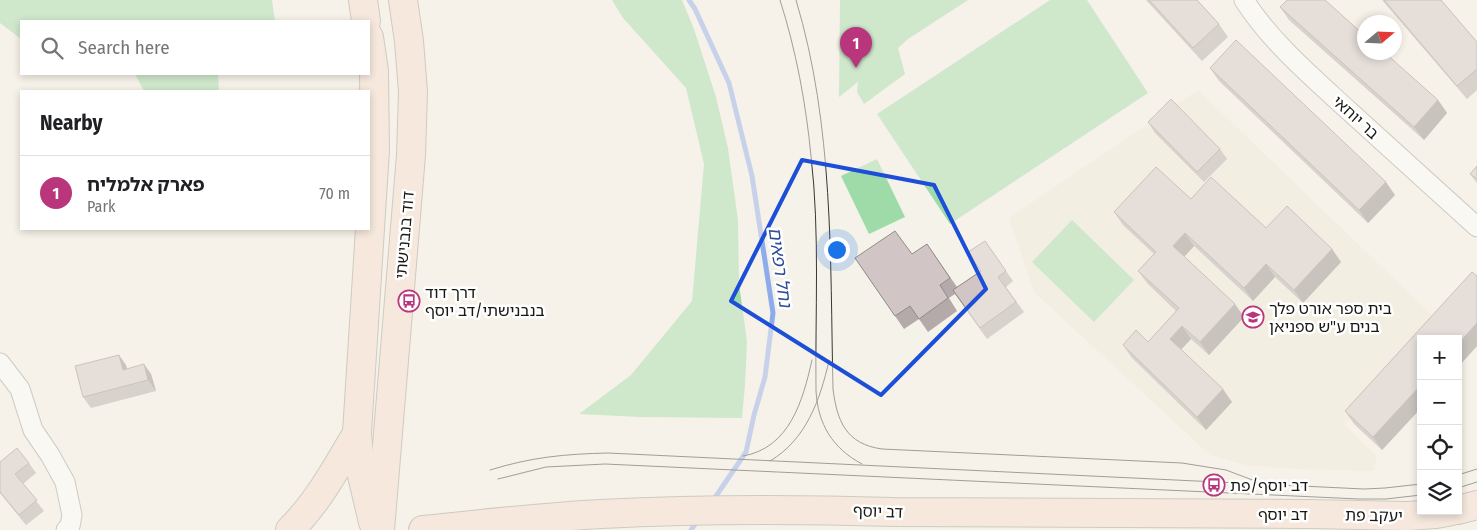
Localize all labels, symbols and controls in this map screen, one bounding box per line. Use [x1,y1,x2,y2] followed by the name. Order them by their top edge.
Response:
[1357,15,1402,60] north arrow
[20,20,370,75] search box
[840,27,872,68] pin: 1
[38,34,66,62] icon: search
[78,36,170,59] text: Search here
[1329,92,1383,143] street label: בר יוחאי
[40,110,102,136] text: Nearby
[87,173,205,196] text: פארק אלמליח
[53,184,59,203] text: 1
[319,184,350,203] text: 70 m
[391,190,418,280] street label: דוד בנבנישתי
[87,197,115,216] text: Park
[764,226,797,310] water label: נחל רפאים
[824,237,850,263] your location
[425,283,545,320] place label: דרך דוד בנבנישתי/דב יוסף
[397,289,421,313] bus stop icon: דרך דוד בנבנישתי/דב יוסף
[1269,299,1392,336] place label: בית ספר אורט פלך בנים ע"ש ספניאן
[1241,305,1265,329] school or university icon: בית ספר אורט פלך בנים ע"ש ספניאן
[1417,335,1462,515] map controls
[1417,335,1462,380] button: +
[1417,380,1462,425] button: −
[1417,425,1462,470] button: locate
[1417,470,1462,515] button: layers
[1202,473,1226,497] bus stop icon: דב יוסף/פת
[1230,476,1308,495] place label: דב יוסף/פת
[853,501,904,522] street label: דב יוסף
[1258,505,1308,524] street label: דב יוסף
[1345,505,1403,526] street label: יעקב פת

